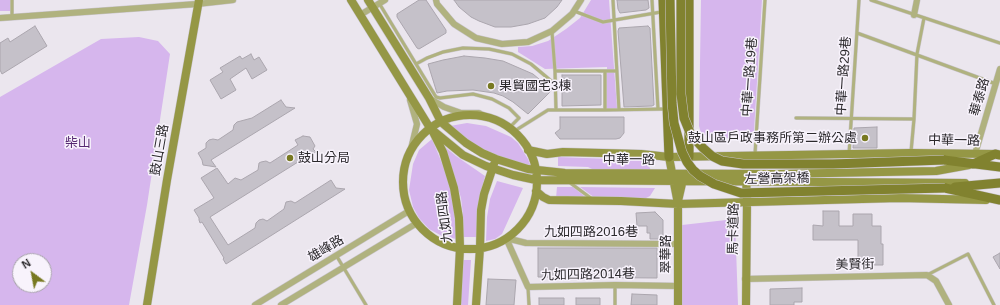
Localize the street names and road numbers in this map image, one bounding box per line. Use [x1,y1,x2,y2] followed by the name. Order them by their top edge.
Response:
[833,36,855,116] street label: 中華一路29巷
[739,37,761,117] street label: 中華一路19巷
[967,76,993,118] street label: 華泰路
[148,123,172,177] street label: 鼓山三路
[928,133,980,149] street label: 中華一路
[603,152,655,168] street label: 中華一路
[744,171,810,187] street label: 左營高架橋
[434,190,456,244] street label: 九如四路
[726,203,742,255] street label: 馬卡道路
[544,224,638,240] street label: 九如四路2016巷
[305,232,347,266] street label: 雄峰路
[658,235,674,273] street label: 翠華路
[835,257,875,273] street label: 美賢街
[541,266,635,284] street label: 九如四路2014巷

